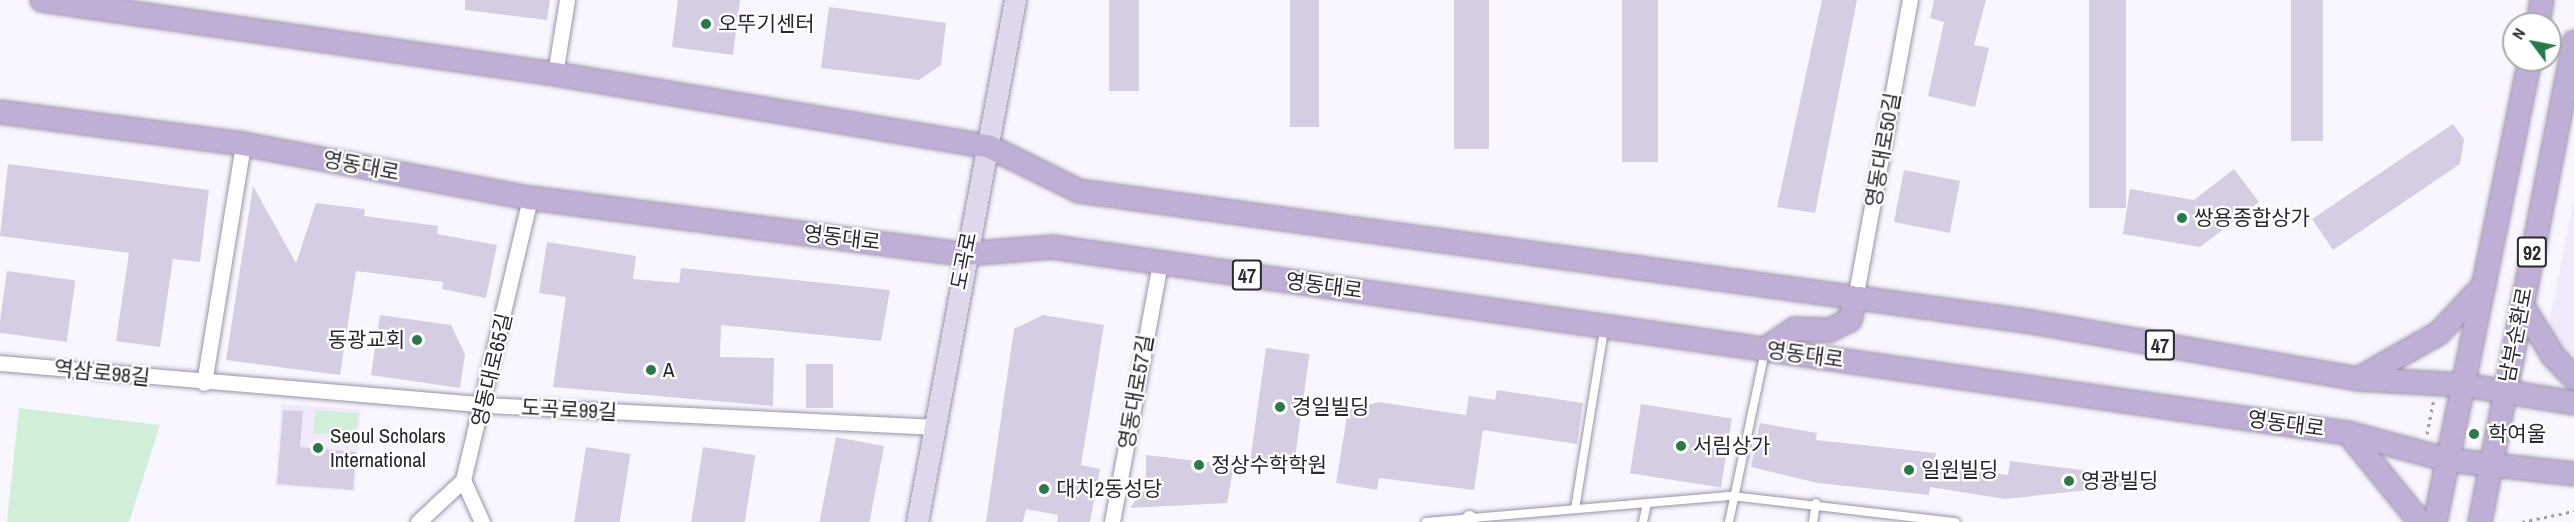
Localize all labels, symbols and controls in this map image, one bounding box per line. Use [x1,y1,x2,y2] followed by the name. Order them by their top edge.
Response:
[718,11,815,37] place label: 오뚜기센터
[2502,12,2562,72] north arrow
[699,17,713,31] marker: 오뚜기센터
[2507,24,2530,43] text: N
[1861,91,1905,209] street label: 영동대로50길
[321,146,401,186] street label: 영동대로
[2194,205,2310,231] place label: 쌍용종합상가
[2175,211,2189,225] marker: 쌍용종합상가
[802,221,882,255] street label: 영동대로
[946,230,982,292] street label: 도곡로
[2516,235,2548,269] road number: 92
[1230,258,1264,292] road number: 47
[1284,268,1364,304] street label: 영동대로
[2494,285,2538,385] street label: 남부순환로
[467,311,517,429] street label: 영동대로65길
[328,327,405,353] place label: 동광교회
[2144,328,2176,362] road number: 47
[410,333,424,347] marker: 동광교회
[1114,333,1158,451] street label: 영동대로57길
[1765,337,1845,373] street label: 영동대로
[53,355,151,391] street label: 역삼로98길
[663,357,674,383] place label: A
[644,363,658,377] marker: A
[1292,394,1369,420] place label: 경일빌딩
[520,395,618,425] street label: 도곡로99길
[1273,400,1287,414] marker: 경일빌딩
[2246,406,2326,442] street label: 영동대로
[2488,421,2546,447] place label: 학여울
[330,423,446,473] place label: Seoul Scholars International
[2465,425,2483,443] marker: 학여울
[1693,433,1770,459] place label: 서림상가
[1674,439,1688,453] marker: 서림상가
[311,441,325,455] marker: Seoul Scholars International
[1211,452,1327,478] place label: 정상수학학원
[1921,457,1998,483] place label: 일원빌딩
[1192,458,1206,472] marker: 정상수학학원
[1902,463,1916,477] marker: 일원빌딩
[2081,468,2158,494] place label: 영광빌딩
[2062,474,2076,488] marker: 영광빌딩
[1056,476,1162,502] place label: 대치2동성당
[1037,482,1051,496] marker: 대치2동성당

